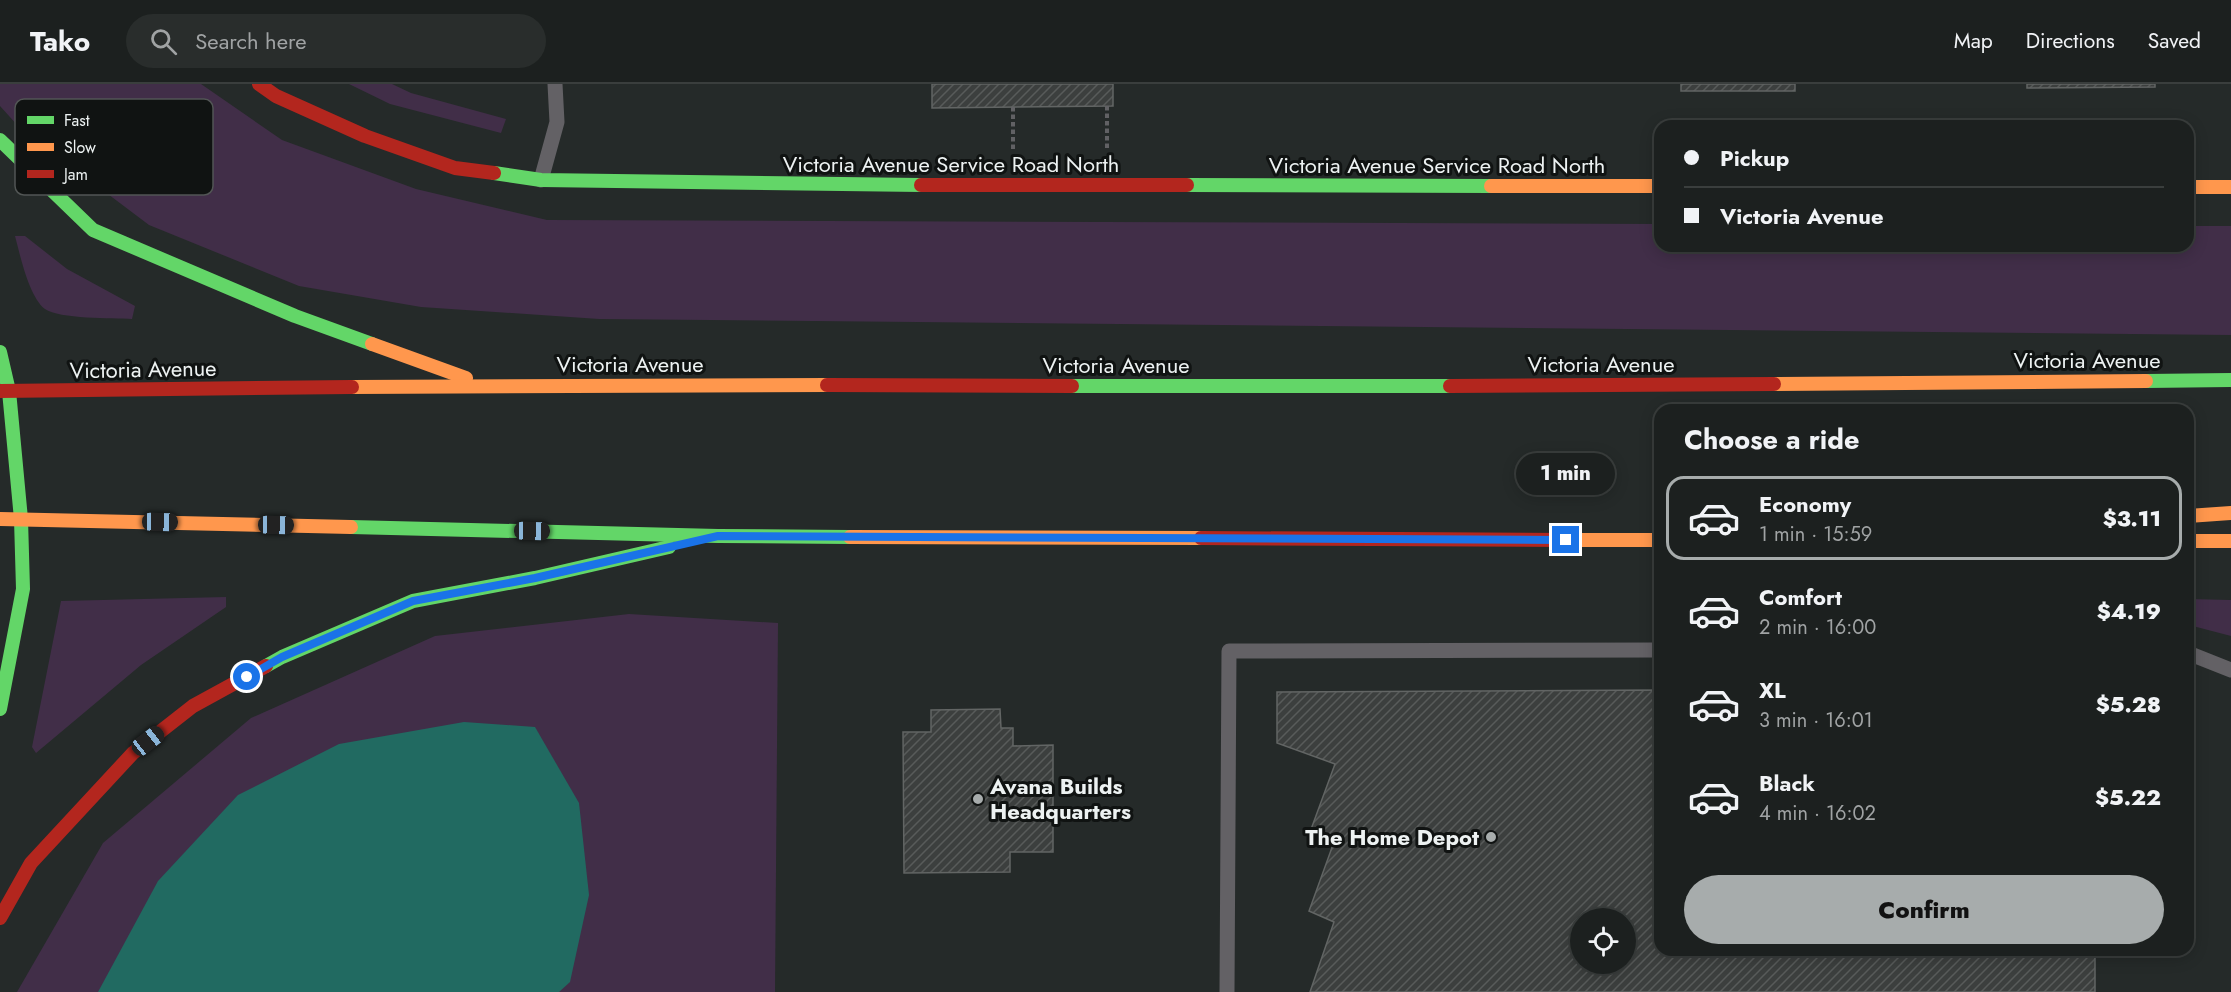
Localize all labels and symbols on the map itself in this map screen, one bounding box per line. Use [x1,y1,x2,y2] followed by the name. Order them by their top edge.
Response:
[15,99,213,195] legend
[64,109,90,132] text: Fast
[64,136,96,159] text: Slow
[783,148,1119,180] street label: Victoria Avenue Service Road North
[1269,149,1605,181] street label: Victoria Avenue Service Road North
[62,163,88,186] text: Jam
[2013,344,2161,376] street label: Victoria Avenue
[556,348,704,380] street label: Victoria Avenue
[1527,348,1675,380] street label: Victoria Avenue
[1042,349,1190,381] street label: Victoria Avenue
[69,352,217,386] street label: Victoria Avenue
[1516,453,1616,495] callout: 1 min
[142,513,178,531] car
[258,516,294,534] car
[514,522,550,540] car
[1552,526,1579,553] route end
[233,663,260,690] route start
[128,723,168,759] car
[989,770,1131,827] place label: Avana Builds Headquarters
[971,792,985,806] marker: Avana Builds Headquarters
[1305,821,1479,853] place label: The Home Depot
[1484,830,1498,844] marker: The Home Depot

